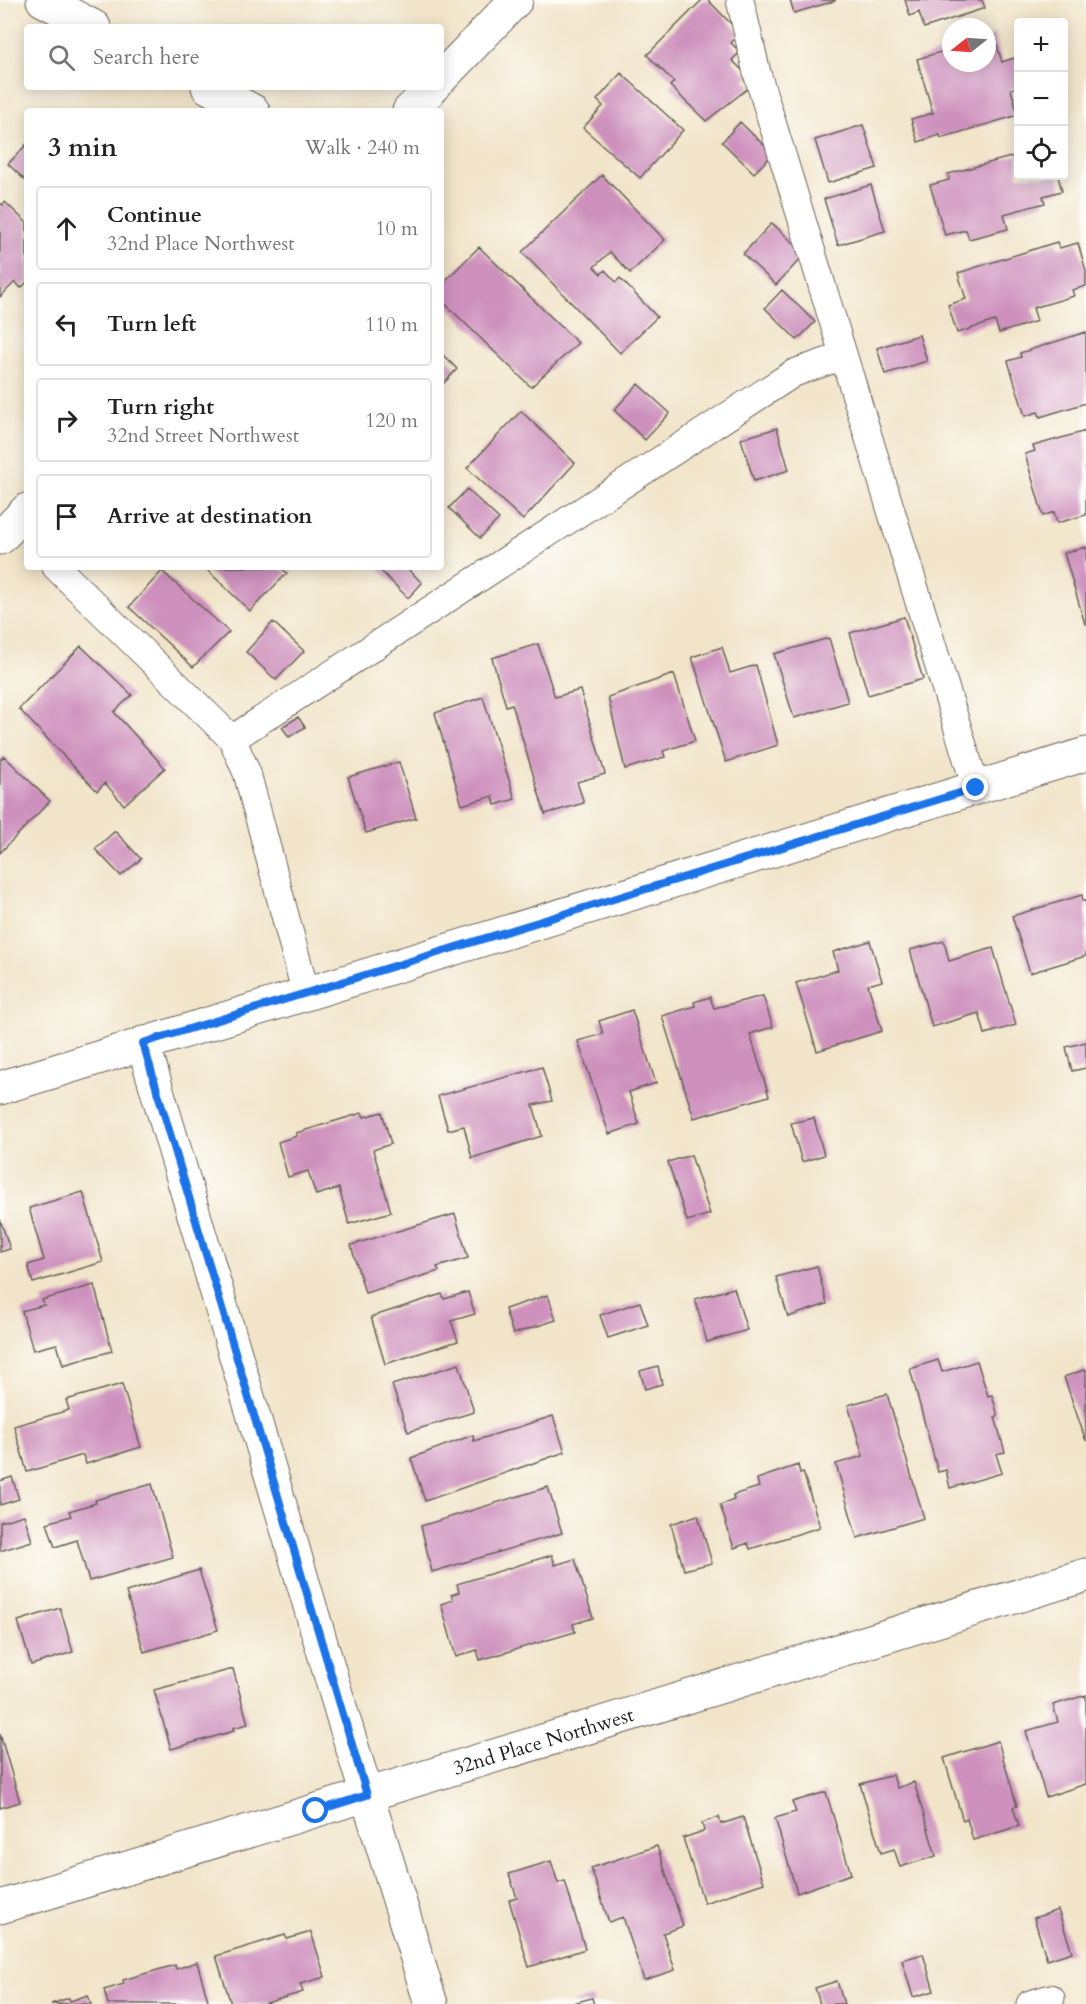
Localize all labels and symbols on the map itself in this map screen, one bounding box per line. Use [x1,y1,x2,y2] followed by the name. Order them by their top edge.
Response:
[942,18,996,72] north arrow
[962,774,988,800] route end
[449,1700,638,1781] street label: 32nd Place Northwest
[302,1797,328,1823] route start

